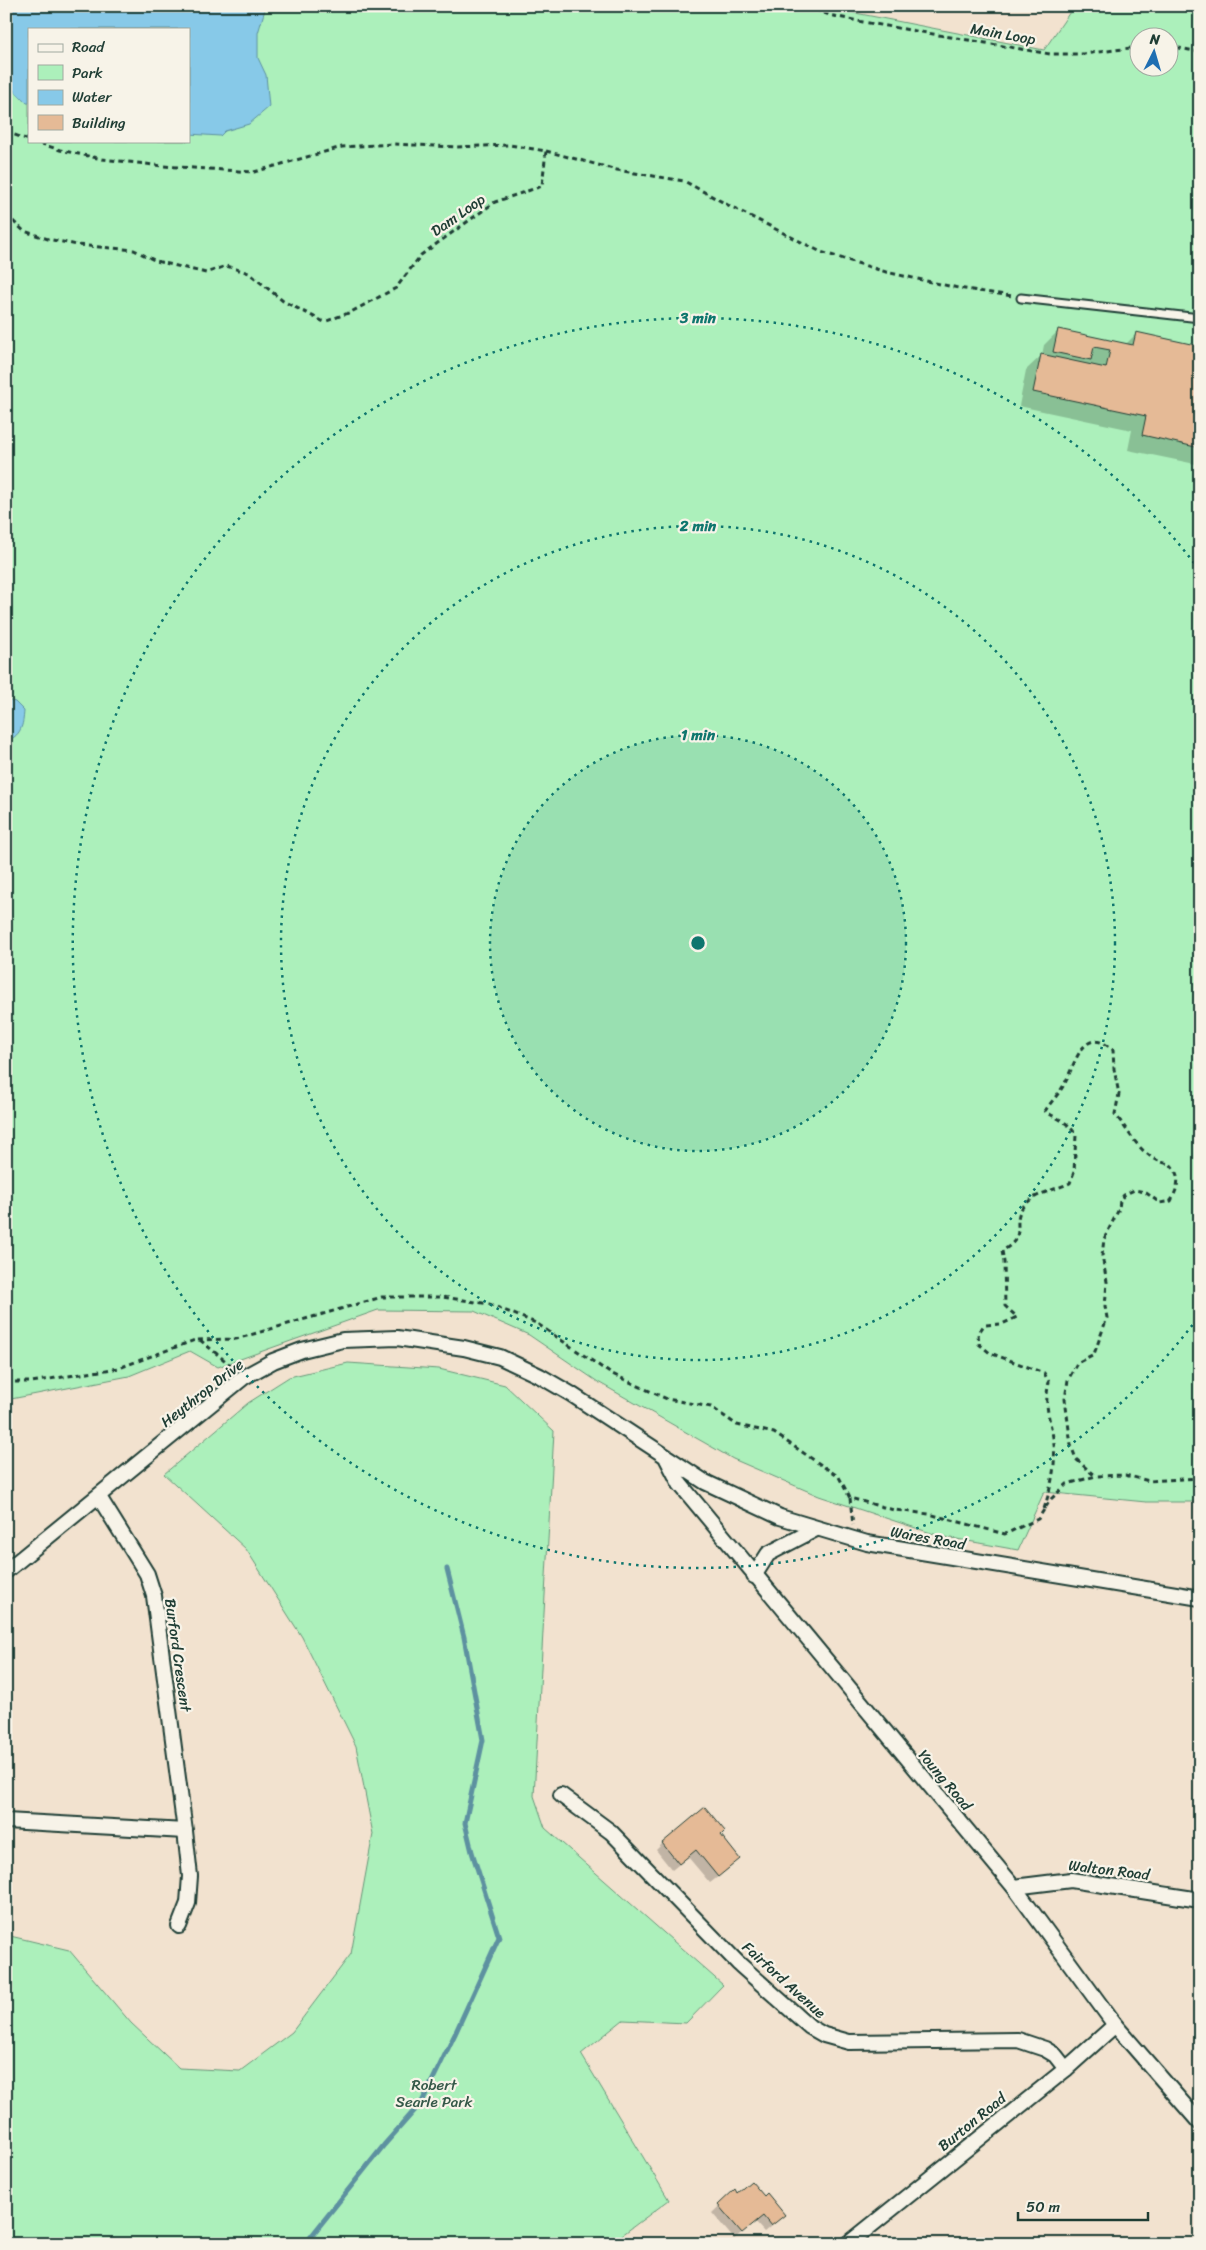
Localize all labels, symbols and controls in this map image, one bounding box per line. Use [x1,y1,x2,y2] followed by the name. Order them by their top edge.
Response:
[968,15,1038,53] street label: Main Loop
[1148,27,1161,52] text: N
[28,28,190,142] legend
[1128,28,1178,78] north arrow
[72,34,105,60] text: Road
[72,60,103,86] text: Park
[72,84,112,110] text: Water
[72,110,126,136] text: Building
[425,187,491,243] street label: Dam Loop
[679,305,717,331] text: 3 min
[679,513,717,539] text: 2 min
[681,722,716,748] text: 1 min
[689,934,707,952] centre of rings
[155,1352,250,1434] street label: Heythrop Drive
[888,1519,969,1558] street label: Wares Road
[157,1597,199,1714] street label: Burford Crescent
[911,1743,979,1817] street label: Young Road
[1067,1852,1152,1888] street label: Walton Road
[736,1935,832,2025] street label: Fairford Avenue
[396,2072,474,2115] park label: Robert Searle Park
[932,2085,1013,2158] street label: Burton Road
[1018,2190,1148,2222] scale bar
[1026,2194,1061,2220] text: 50 m

